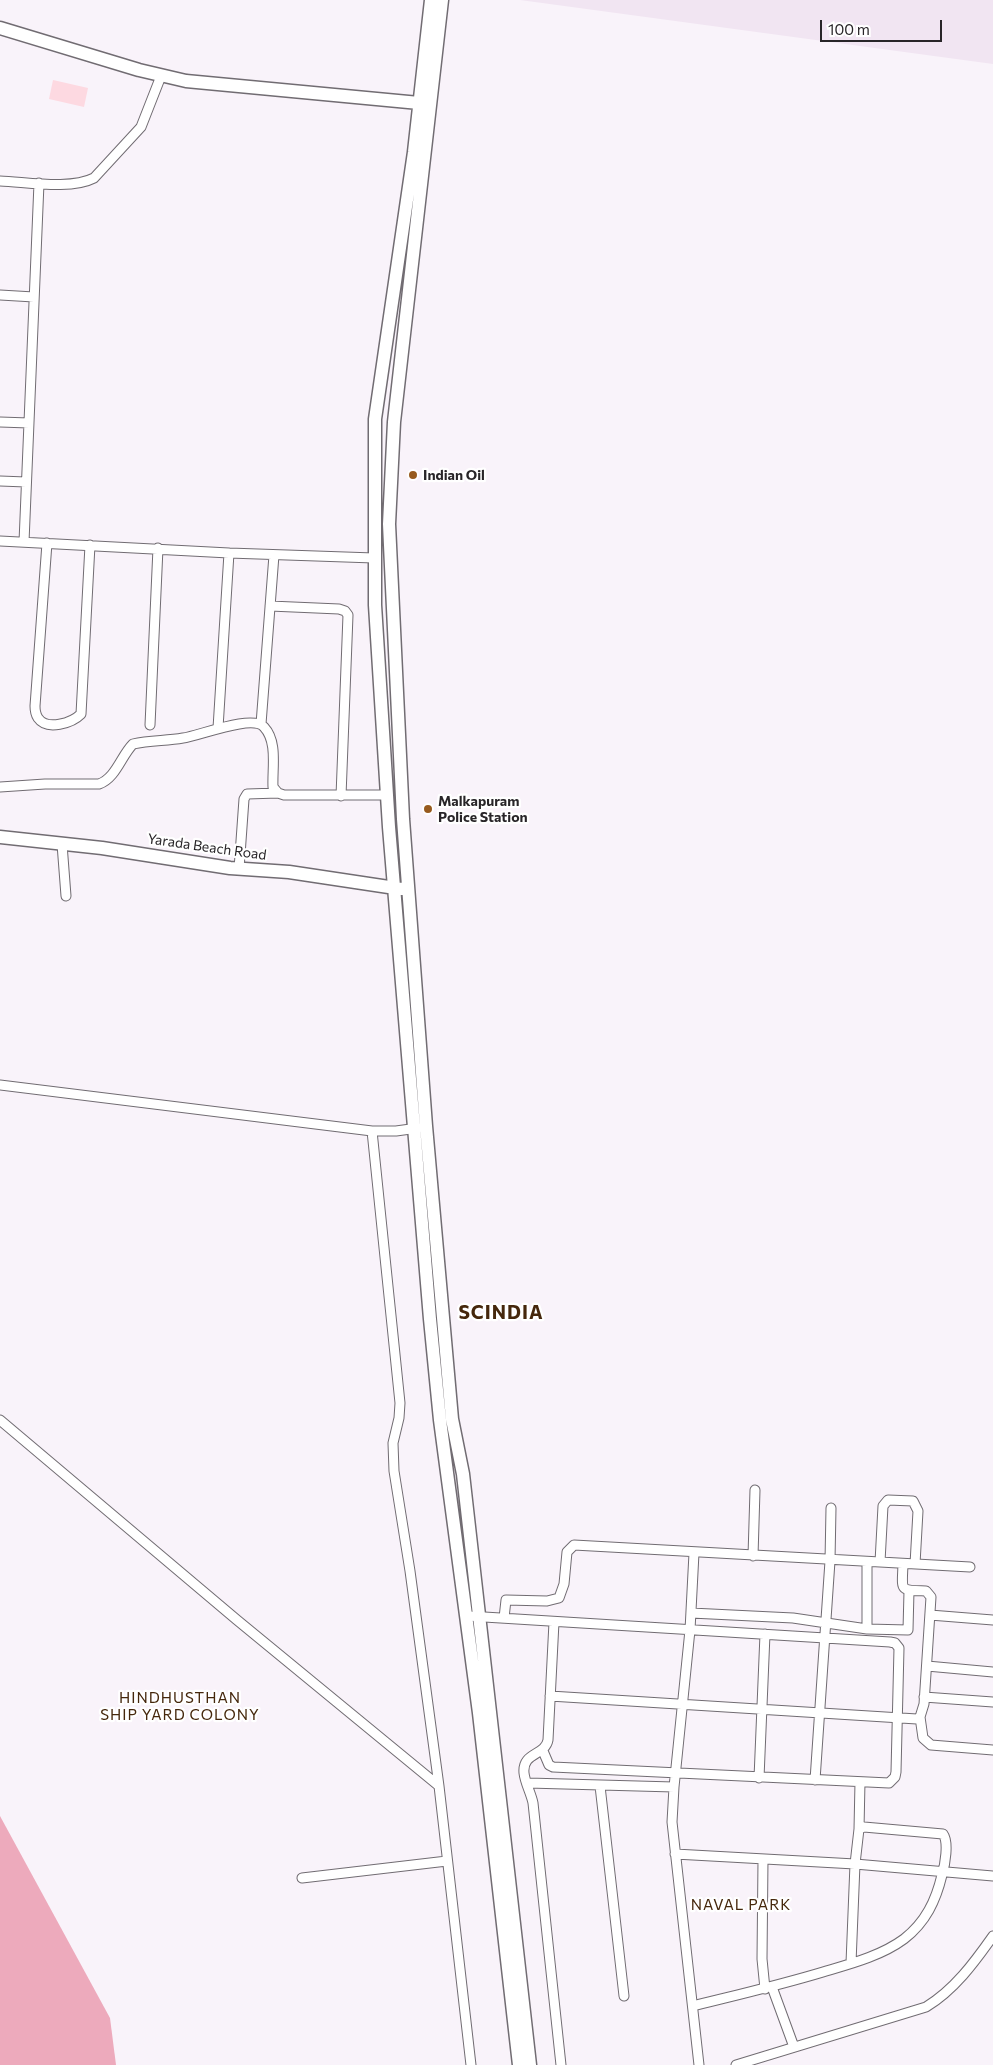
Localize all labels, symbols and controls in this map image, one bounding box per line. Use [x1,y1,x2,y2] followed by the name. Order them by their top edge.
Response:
[823,10,946,42] scale bar
[828,20,870,38] text: 100 m
[423,467,485,483] place label: Indian Oil
[407,469,419,481] marker: Indian Oil
[438,793,528,826] place label: Malkapuram Police Station
[422,803,434,815] marker: Malkapuram Police Station
[146,830,268,864] street label: Yarada Beach Road
[458,1302,544,1324] district label: SCINDIA
[98,1689,262,1724] district label: HINDHUSTHAN SHIP YARD COLONY
[689,1896,793,1914] district label: NAVAL PARK

